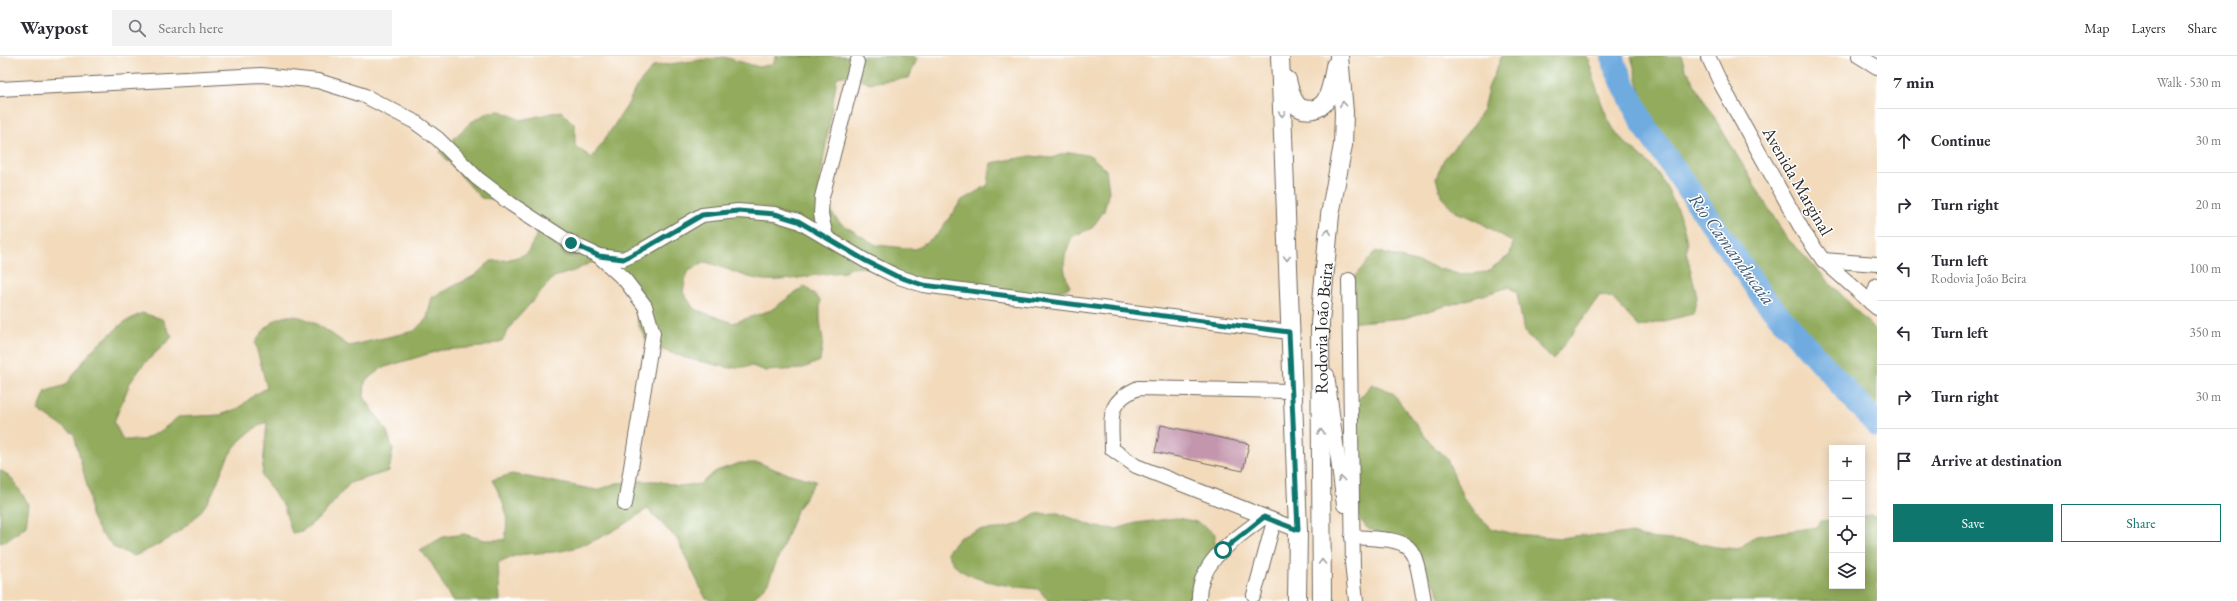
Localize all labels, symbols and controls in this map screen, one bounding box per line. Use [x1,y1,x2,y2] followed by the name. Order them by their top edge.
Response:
[112,10,392,46] search box
[20,15,88,40] text: Waypost
[126,17,148,39] icon: search
[158,18,223,37] text: Search here
[2084,19,2109,37] text: Map
[2131,19,2166,37] text: Layers
[2188,19,2217,37] text: Share
[1893,71,1934,93] text: 7 min
[2157,74,2221,91] text: Walk · 530 m
[1339,101,1348,107] one-way arrow
[1278,111,1286,117] one-way arrow
[1757,122,1838,239] street label: Avenida Marginal
[1893,130,1915,152] icon: ahead
[1931,131,1991,150] text: Continue
[2196,132,2221,149] text: 30 m
[1683,188,1781,310] water label: Rio Camanducaia
[1893,194,1915,216] icon: right
[1931,195,1999,214] text: Turn right
[2196,196,2221,213] text: 20 m
[1323,229,1332,235] one-way arrow
[562,234,580,252] route end
[1931,251,1988,270] text: Turn left
[1283,255,1292,261] one-way arrow
[1893,258,1915,280] icon: left
[1308,260,1337,394] street label: Rodovia João Beira
[2190,260,2221,277] text: 100 m
[1931,270,2026,287] text: Rodovia João Beira
[1893,322,1915,344] icon: left
[1931,323,1988,342] text: Turn left
[2190,324,2221,341] text: 350 m
[1893,386,1915,408] icon: right
[1931,387,1999,406] text: Turn right
[2196,388,2221,405] text: 30 m
[1317,429,1325,435] one-way arrow
[1829,445,1865,589] map controls
[1829,445,1865,481] button: +
[1893,450,1915,472] icon: arrive
[1931,451,2062,470] text: Arrive at destination
[1337,476,1346,482] one-way arrow
[1829,481,1865,517] button: −
[1893,504,2053,542] button: Save
[2061,504,2221,542] button: Share
[1829,517,1865,553] button: locate
[1214,541,1232,559] route start
[1829,553,1865,589] button: layers
[1318,559,1326,565] one-way arrow

